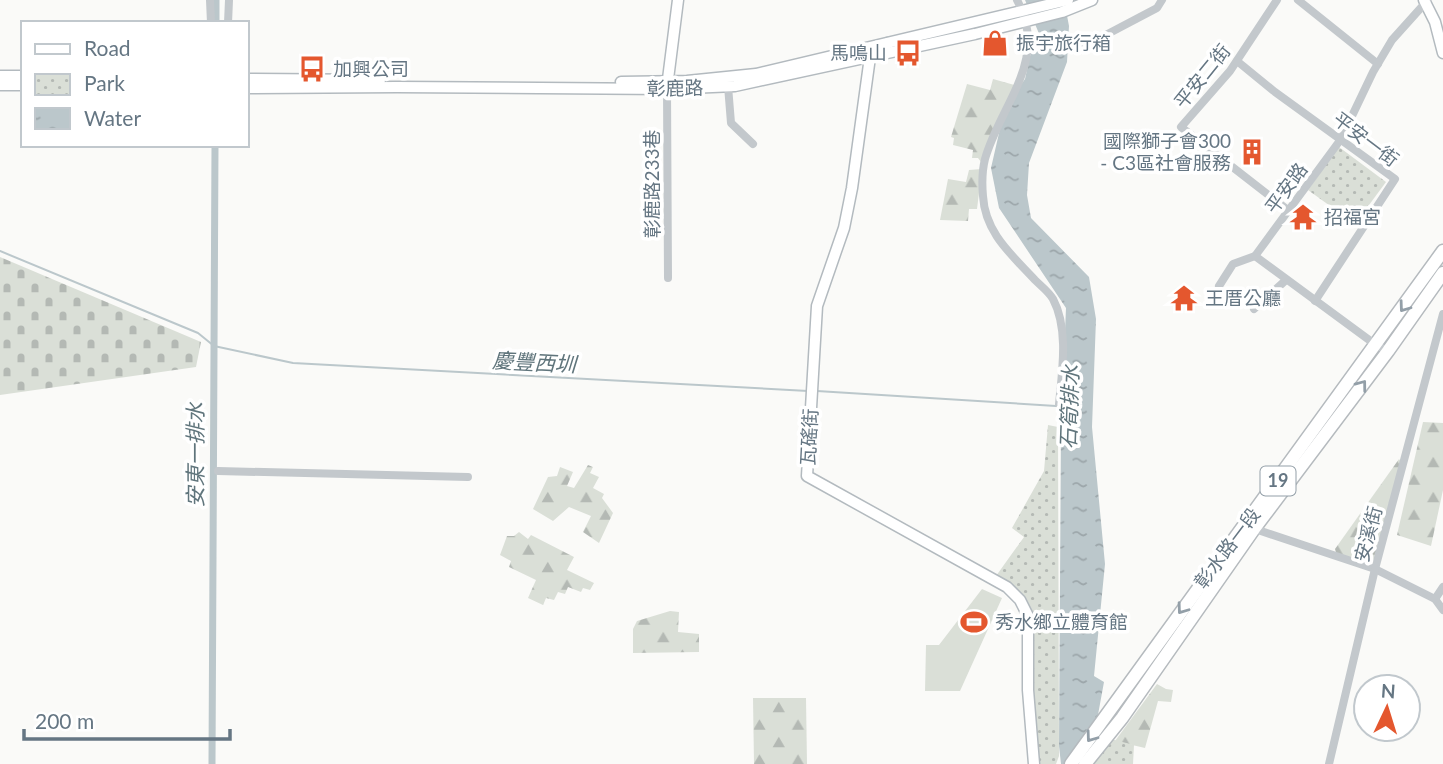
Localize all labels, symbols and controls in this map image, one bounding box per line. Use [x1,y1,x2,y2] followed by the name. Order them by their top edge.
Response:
[21,21,248,147] legend
[980,28,1010,58] shop icon: 振宇旅行箱
[1016,31,1111,54] place label: 振宇旅行箱
[84,35,131,60] text: Road
[893,38,923,68] bus stop icon: 馬鳴山
[1169,39,1234,112] street label: 平安二街
[830,41,887,64] place label: 馬鳴山
[297,54,327,84] bus stop icon: 加興公司
[333,57,409,80] place label: 加興公司
[84,70,125,95] text: Park
[646,76,704,99] street label: 彰鹿路
[84,105,141,130] text: Water
[1329,107,1404,171] street label: 平安一街
[640,129,663,239] street label: 彰鹿路233巷
[1100,129,1231,174] place label: 國際獅子會300 - C3區社會服務
[1237,137,1267,167] building icon: 國際獅子會300 - C3區社會服務
[1260,158,1312,218] street label: 平安路
[1288,202,1318,232] temple icon: 招福宮
[1324,205,1381,228] place label: 招福宮
[1169,283,1199,313] temple icon: 王厝公廳
[1205,286,1281,309] place label: 王厝公廳
[1399,299,1412,312] one-way arrow
[491,347,580,376] water label: 慶豐西圳
[1055,364,1082,449] water label: 石筍排水
[1354,380,1367,392] one-way arrow
[182,402,207,508] water label: 安東一排水
[796,408,821,466] street label: 瓦磘街
[1260,466,1296,495] road number: 19
[1189,503,1264,593] street label: 彰水路一段
[1349,503,1386,564] street label: 安溪街
[1178,601,1190,614] one-way arrow
[959,607,989,637] sports icon: 秀水鄉立體育館
[995,610,1128,633] place label: 秀水鄉立體育館
[1352,673,1422,743] north arrow
[1380,679,1396,703] text: N
[24,698,231,742] scale bar
[35,708,94,733] text: 200 m
[1087,729,1099,742] one-way arrow

